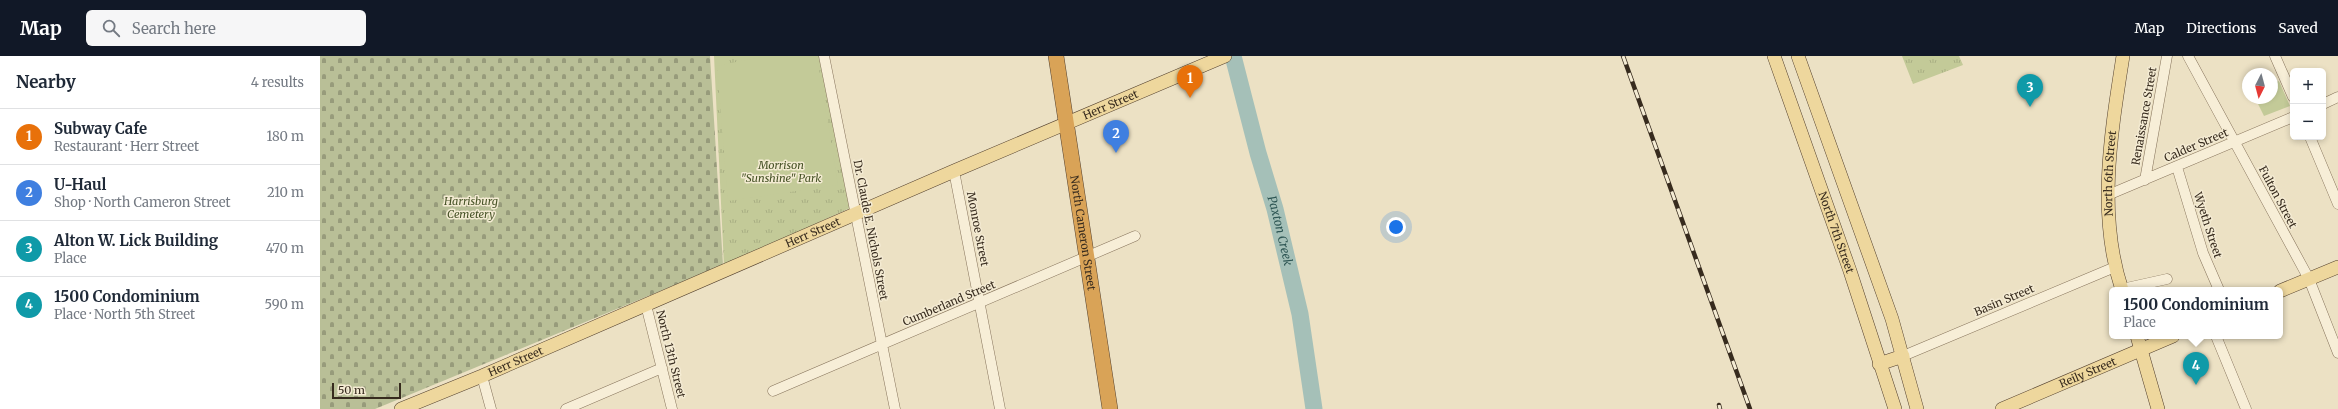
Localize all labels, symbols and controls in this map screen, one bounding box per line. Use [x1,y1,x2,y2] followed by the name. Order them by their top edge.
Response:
[86,10,366,46] search box
[20,16,62,40] text: Map
[100,17,122,39] icon: search
[132,19,216,38] text: Search here
[2134,19,2164,37] text: Map
[2186,19,2256,37] text: Directions
[2278,19,2318,37] text: Saved
[1177,65,1203,98] pin: 1
[2128,65,2160,166] street label: Renaissance Street
[2242,68,2278,104] north arrow
[2290,68,2326,140] map controls
[2290,68,2326,104] button: +
[16,71,76,93] text: Nearby
[251,74,304,91] text: 4 results
[2017,74,2043,107] pin: 3
[1081,86,1141,122] street label: Herr Street
[2290,104,2326,140] button: −
[54,119,147,138] text: Subway Cafe
[1103,120,1129,153] pin: 2
[2162,125,2231,165] street label: Calder Street
[26,128,32,145] text: 1
[266,128,304,145] text: 180 m
[2101,129,2119,217] street label: North 6th Street
[54,138,199,155] text: Restaurant · Herr Street
[741,158,821,185] park label: Morrison "Sunshine" Park
[851,159,892,302] street label: Dr. Claude E. Nichols Street
[2256,163,2301,231] street label: Fulton Street
[1067,174,1099,292] street label: North Cameron Street
[54,175,106,194] text: U-Haul
[25,184,33,201] text: 2
[267,184,304,201] text: 210 m
[2190,189,2225,260] street label: Wyeth Street
[1815,190,1857,276] street label: North 7th Street
[964,191,992,268] street label: Monroe Street
[54,194,231,211] text: Shop · North Cameron Street
[443,194,498,221] park label: Harrisburg Cemetery
[1264,194,1296,268] water label: Paxton Creek
[783,214,843,250] street label: Herr Street
[1386,217,1406,237] your location
[54,231,218,250] text: Alton W. Lick Building
[25,240,33,257] text: 3
[266,240,304,257] text: 470 m
[54,250,87,267] text: Place
[901,277,998,329] street label: Cumberland Street
[1972,281,2037,319] street label: Basin Street
[54,287,200,306] text: 1500 Condominium
[2109,287,2283,339] popup
[2123,295,2269,314] text: 1500 Condominium
[25,296,33,313] text: 4
[265,296,304,313] text: 590 m
[54,306,195,323] text: Place · North 5th Street
[653,309,689,400] street label: North 13th Street
[2123,314,2156,331] text: Place
[486,343,546,380] street label: Herr Street
[2183,352,2209,385] pin: 4
[2057,354,2119,391] street label: Reily Street
[332,381,401,400] scale bar
[338,383,365,397] text: 50 m

